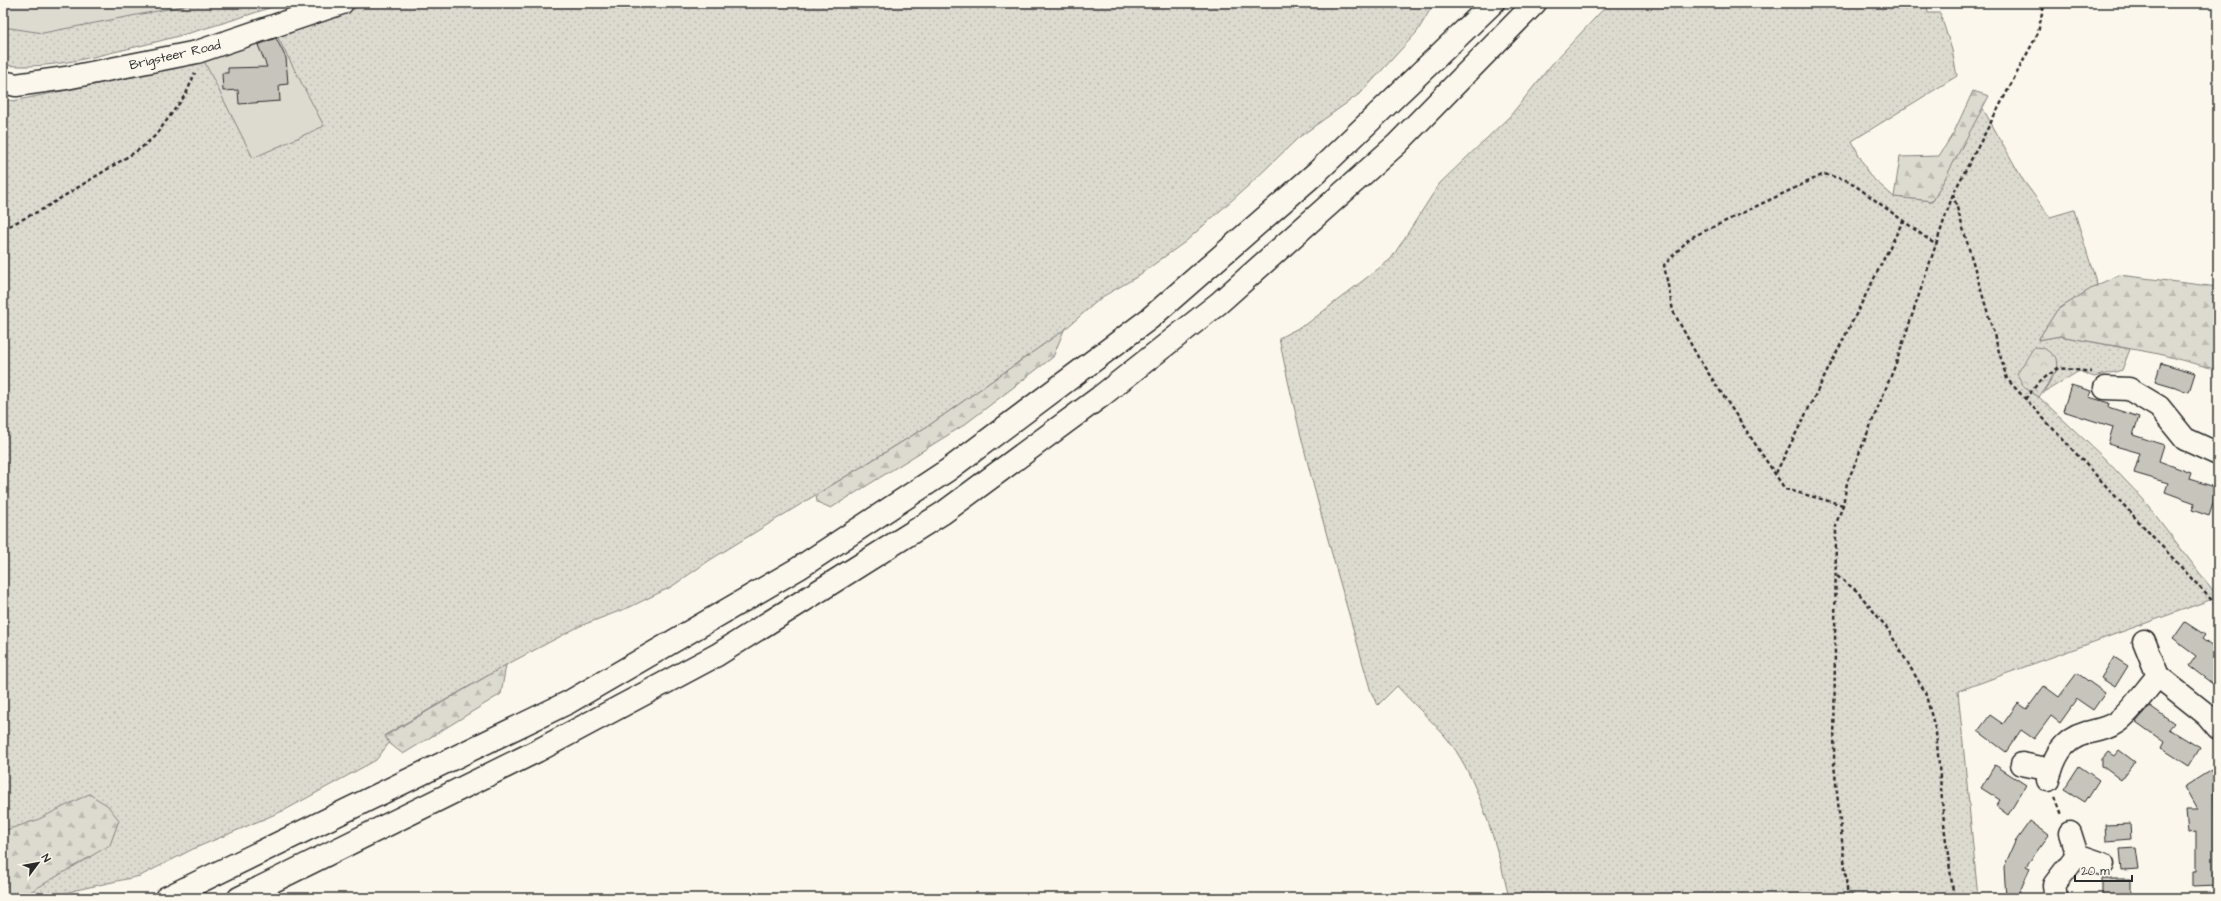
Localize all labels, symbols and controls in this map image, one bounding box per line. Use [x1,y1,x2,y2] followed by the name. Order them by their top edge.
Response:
[128,36,223,75] street label: Brigsteer Road
[18,843,58,883] north arrow
[38,851,54,865] text: N
[2075,857,2132,883] scale bar
[2081,863,2110,880] text: 20 m

